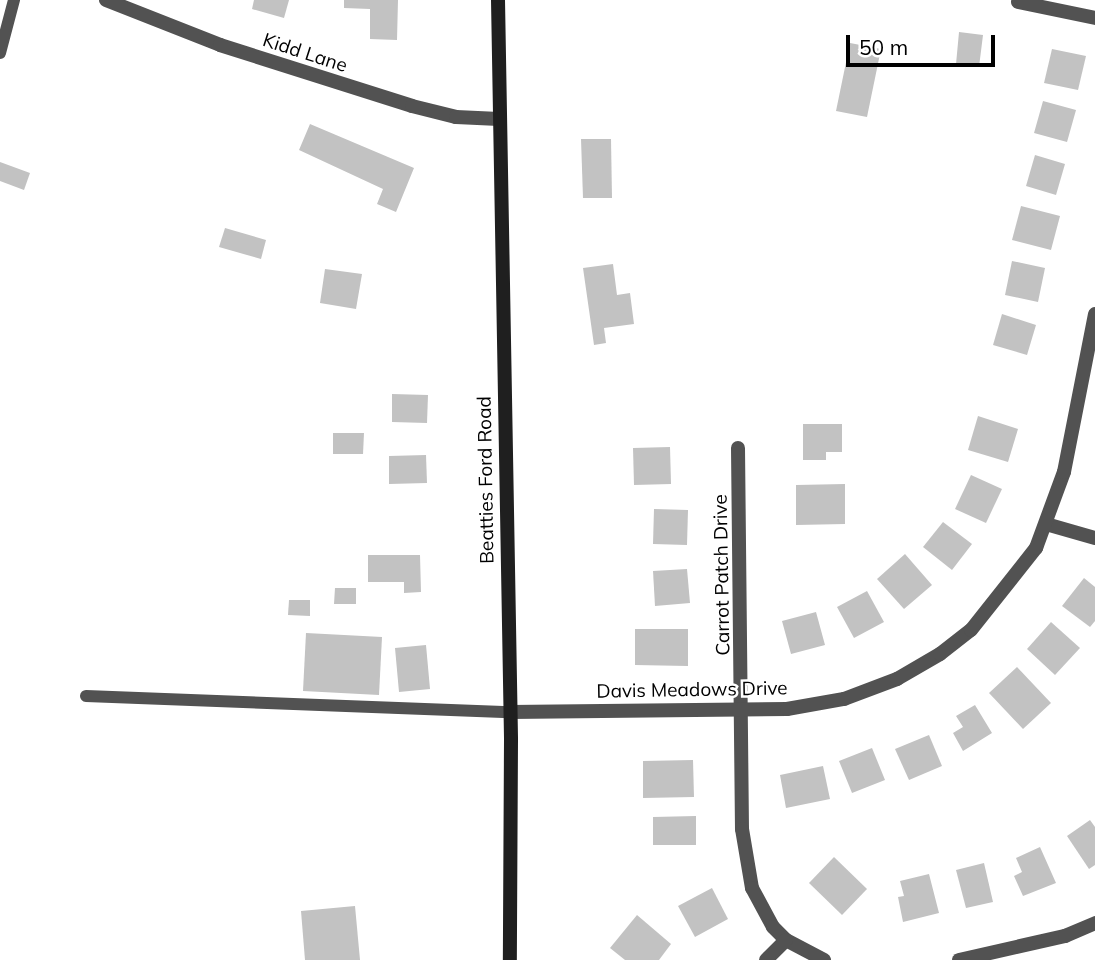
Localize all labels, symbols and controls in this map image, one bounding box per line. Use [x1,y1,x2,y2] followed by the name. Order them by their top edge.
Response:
[850,21,999,65] scale bar
[260,29,350,77] street label: Kidd Lane
[859,34,908,60] text: 50 m
[473,396,499,564] street label: Beatties Ford Road
[709,494,735,656] street label: Carrot Patch Drive
[596,677,788,703] street label: Davis Meadows Drive

